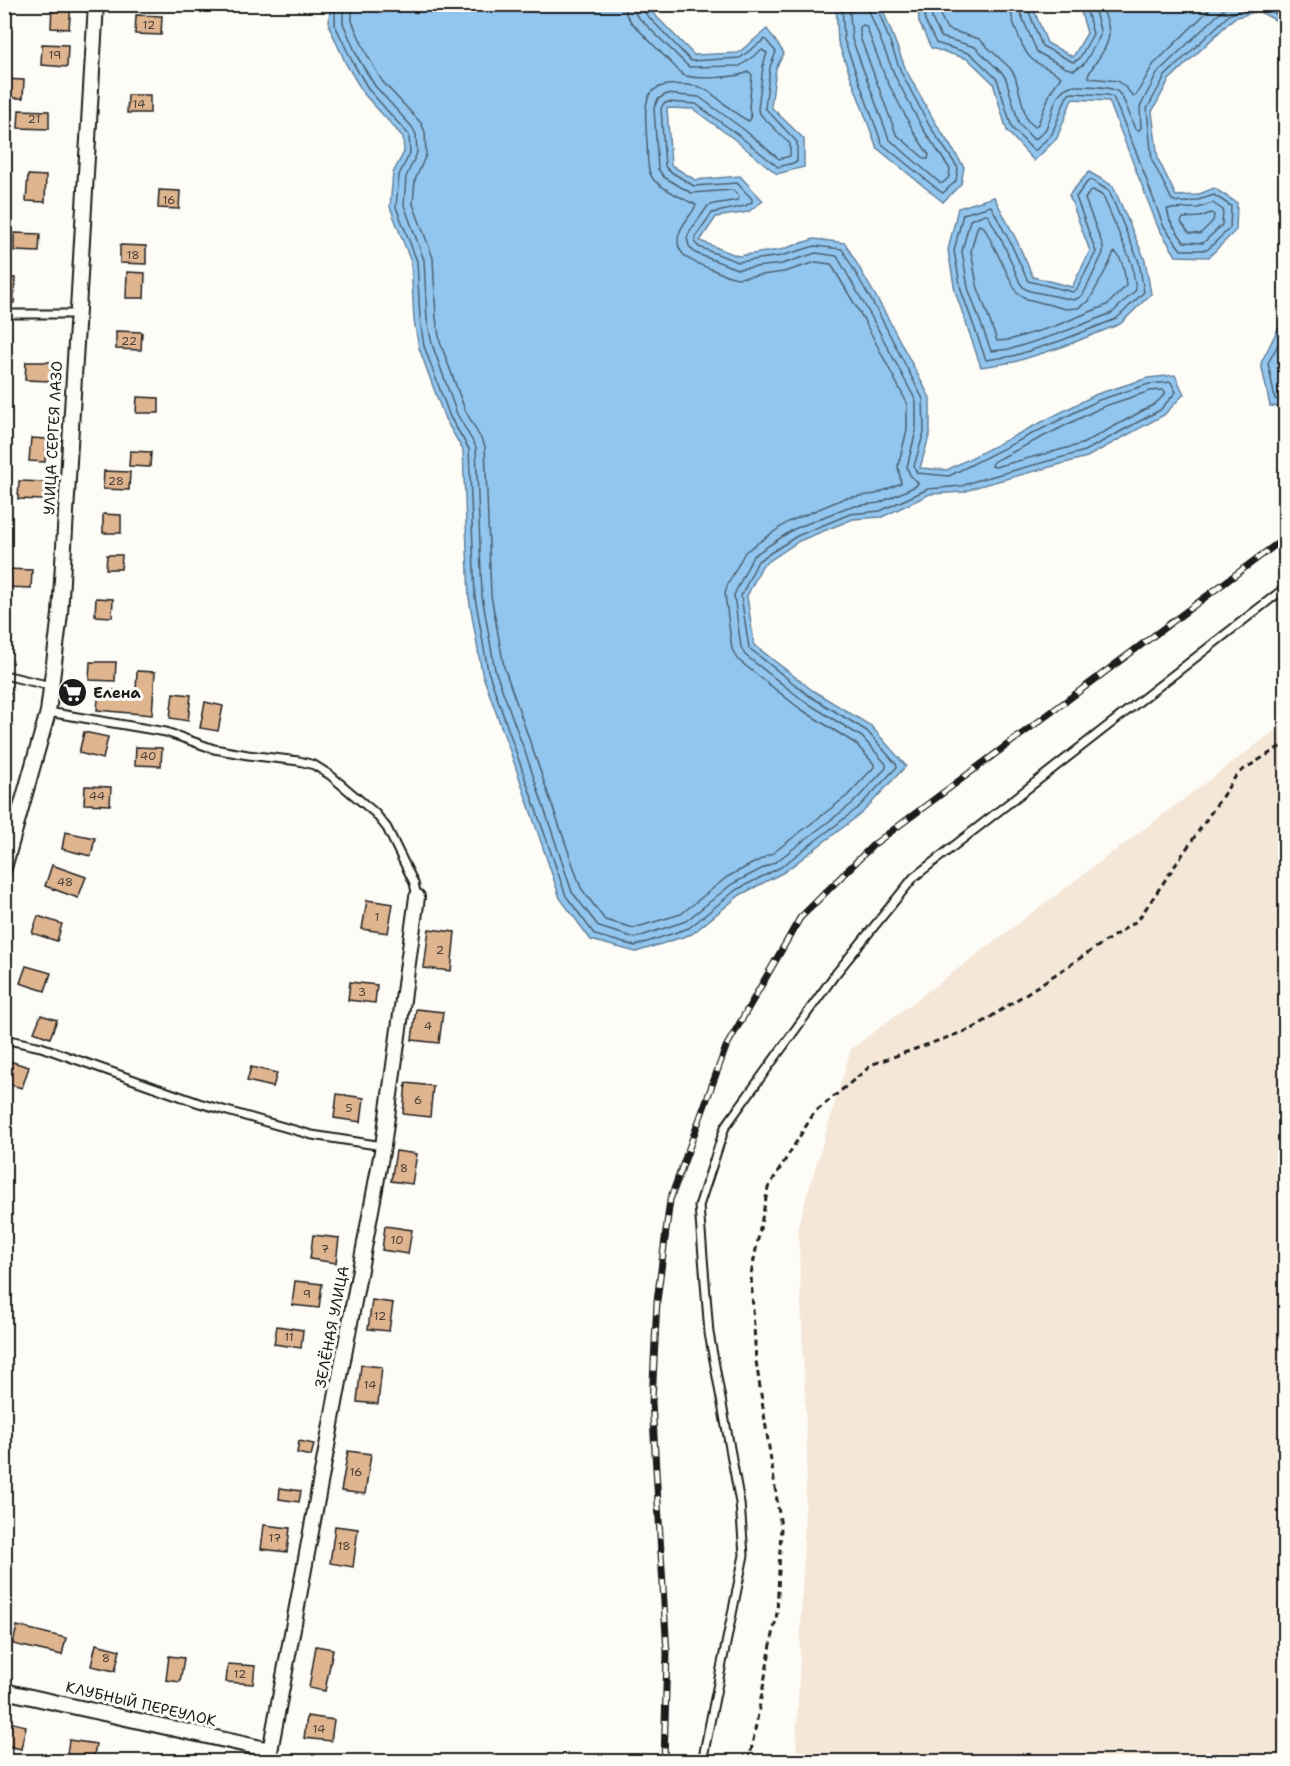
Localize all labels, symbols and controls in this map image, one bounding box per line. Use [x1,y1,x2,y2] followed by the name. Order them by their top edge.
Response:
[143,17,155,33] house number: 12
[49,47,61,63] house number: 19
[133,96,145,112] house number: 14
[28,111,40,127] house number: 21
[162,192,176,208] house number: 16
[126,247,140,263] house number: 18
[121,333,137,349] house number: 22
[39,361,67,515] street label: УЛИЦА СЕРГЕЯ ЛАЗО
[108,473,124,489] house number: 28
[56,677,88,709] supermarket icon: Елена
[93,683,142,703] place label: Елена
[140,748,156,764] house number: 40
[89,788,105,804] house number: 44
[57,874,73,890] house number: 48
[374,909,380,925] house number: 1
[436,942,444,958] house number: 2
[358,984,366,1000] house number: 3
[424,1018,432,1034] house number: 4
[414,1092,422,1108] house number: 6
[345,1100,353,1116] house number: 5
[400,1160,408,1176] house number: 8
[390,1232,404,1248] house number: 10
[321,1241,329,1257] house number: 7
[310,1264,354,1390] street label: ЗЕЛЁНАЯ УЛИЦА
[303,1286,311,1302] house number: 9
[374,1308,386,1324] house number: 12
[284,1329,294,1345] house number: 11
[364,1377,376,1393] house number: 14
[349,1464,363,1480] house number: 16
[269,1530,281,1546] house number: 17
[337,1538,351,1554] house number: 18
[102,1650,110,1666] house number: 8
[234,1666,246,1682] house number: 12
[64,1676,219,1731] street label: КЛУБНЫЙ ПЕРЕУЛОК
[313,1721,325,1737] house number: 14

